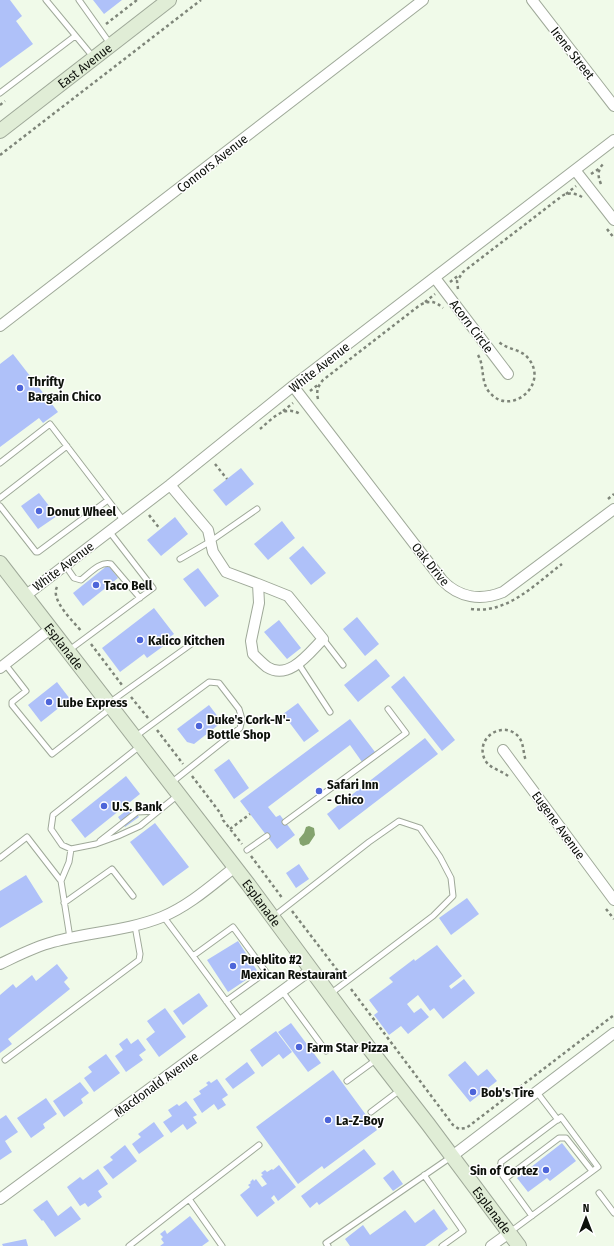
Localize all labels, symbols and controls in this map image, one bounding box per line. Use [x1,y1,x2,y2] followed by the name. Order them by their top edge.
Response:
[548,24,598,83] street label: Irene Street
[55,40,115,91] street label: East Avenue
[174,131,251,196] street label: Connors Avenue
[447,297,497,356] street label: Acorn Circle
[286,339,352,396] street label: White Avenue
[28,374,101,404] place label: Thrifty Bargain Chico
[15,383,25,393] marker: Thrifty Bargain Chico
[47,504,117,519] place label: Donut Wheel
[34,506,44,516] marker: Donut Wheel
[30,539,97,594] street label: White Avenue
[409,540,453,589] street label: Oak Drive
[104,578,153,593] place label: Taco Bell
[91,580,101,590] marker: Taco Bell
[41,620,87,673] street label: Esplanade
[148,633,225,648] place label: Kalico Kitchen
[135,635,145,645] marker: Kalico Kitchen
[57,695,128,710] place label: Lube Express
[44,697,54,707] marker: Lube Express
[207,712,291,742] place label: Duke's Cork-N'- Bottle Shop
[194,721,204,731] marker: Duke's Cork-N'- Bottle Shop
[327,777,379,807] place label: Safari Inn - Chico
[314,786,324,796] marker: Safari Inn - Chico
[529,788,588,862] street label: Eugene Avenue
[112,799,162,814] place label: U.S. Bank
[99,801,109,811] marker: U.S. Bank
[239,876,284,930] street label: Esplanade
[241,952,347,982] place label: Pueblito #2 Mexican Restaurant
[228,961,238,971] marker: Pueblito #2 Mexican Restaurant
[307,1040,389,1055] place label: Farm Star Pizza
[294,1042,304,1052] marker: Farm Star Pizza
[111,1049,201,1120] street label: Macdonald Avenue
[481,1085,534,1100] place label: Bob's Tire
[468,1087,478,1097] marker: Bob's Tire
[336,1113,385,1128] place label: La-Z-Boy
[323,1115,333,1125] marker: La-Z-Boy
[470,1163,539,1178] place label: Sin of Cortez
[541,1165,551,1175] marker: Sin of Cortez
[469,1184,514,1237] street label: Esplanade
[566,1198,606,1238] north arrow
[583,1202,589,1215] text: N

